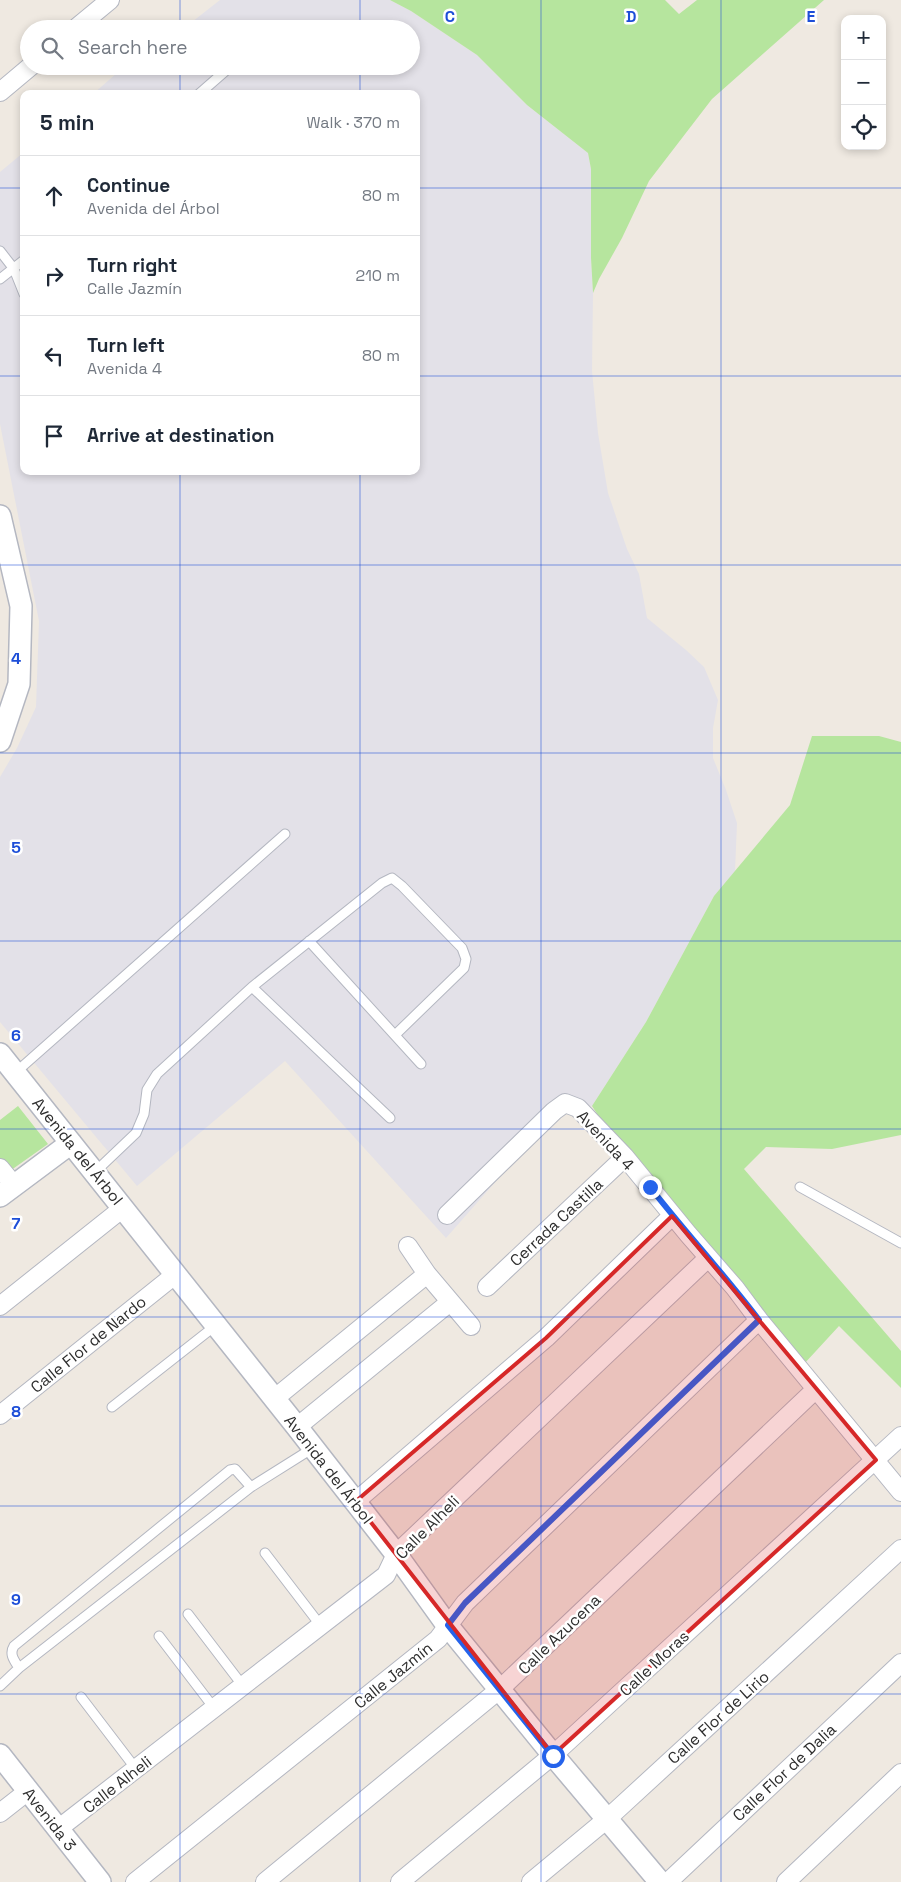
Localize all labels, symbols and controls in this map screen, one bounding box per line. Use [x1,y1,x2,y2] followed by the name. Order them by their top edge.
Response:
[445,6,455,27] text: C
[626,6,636,27] text: D
[807,6,816,27] text: E
[841,15,886,150] map controls
[841,15,886,60] button: +
[20,20,420,75] search box
[38,34,66,62] icon: search
[78,35,188,60] text: Search here
[841,60,886,105] button: −
[841,105,886,150] button: locate
[40,109,94,136] text: 5 min
[307,112,400,133] text: Walk · 370 m
[87,173,170,198] text: Continue
[40,182,68,210] icon: ahead
[362,185,400,206] text: 80 m
[87,198,220,219] text: Avenida del Árbol
[87,253,177,278] text: Turn right
[40,262,68,290] icon: right
[356,265,400,286] text: 210 m
[87,278,182,299] text: Calle Jazmín
[87,333,165,358] text: Turn left
[40,342,68,370] icon: left
[362,345,400,366] text: 80 m
[87,358,162,379] text: Avenida 4
[40,422,68,450] icon: arrive
[87,423,275,448] text: Arrive at destination
[11,648,21,669] text: 4
[11,837,21,858] text: 5
[11,1025,21,1046] text: 6
[28,1093,128,1209] street label: Avenida del Árbol
[572,1106,639,1175] street label: Avenida 4
[505,1174,607,1271] street label: Cerrada Castilla
[639,1176,662,1199] route end
[12,1213,21,1234] text: 7
[26,1291,151,1398] street label: Calle Flor de Nardo
[11,1401,21,1422] text: 8
[279,1411,378,1528] street label: Avenida del Árbol
[391,1491,464,1564] street label: Calle Alheli
[11,1589,21,1610] text: 9
[514,1590,605,1679] street label: Calle Azucena
[615,1626,694,1701] street label: Calle Moras
[350,1637,437,1713] street label: Calle Jazmín
[663,1666,774,1769] street label: Calle Flor de Lirio
[728,1719,841,1826] street label: Calle Flor de Dalia
[542,1745,565,1768] route start
[79,1751,156,1818] street label: Calle Alheli
[18,1783,81,1855] street label: Avenida 3

